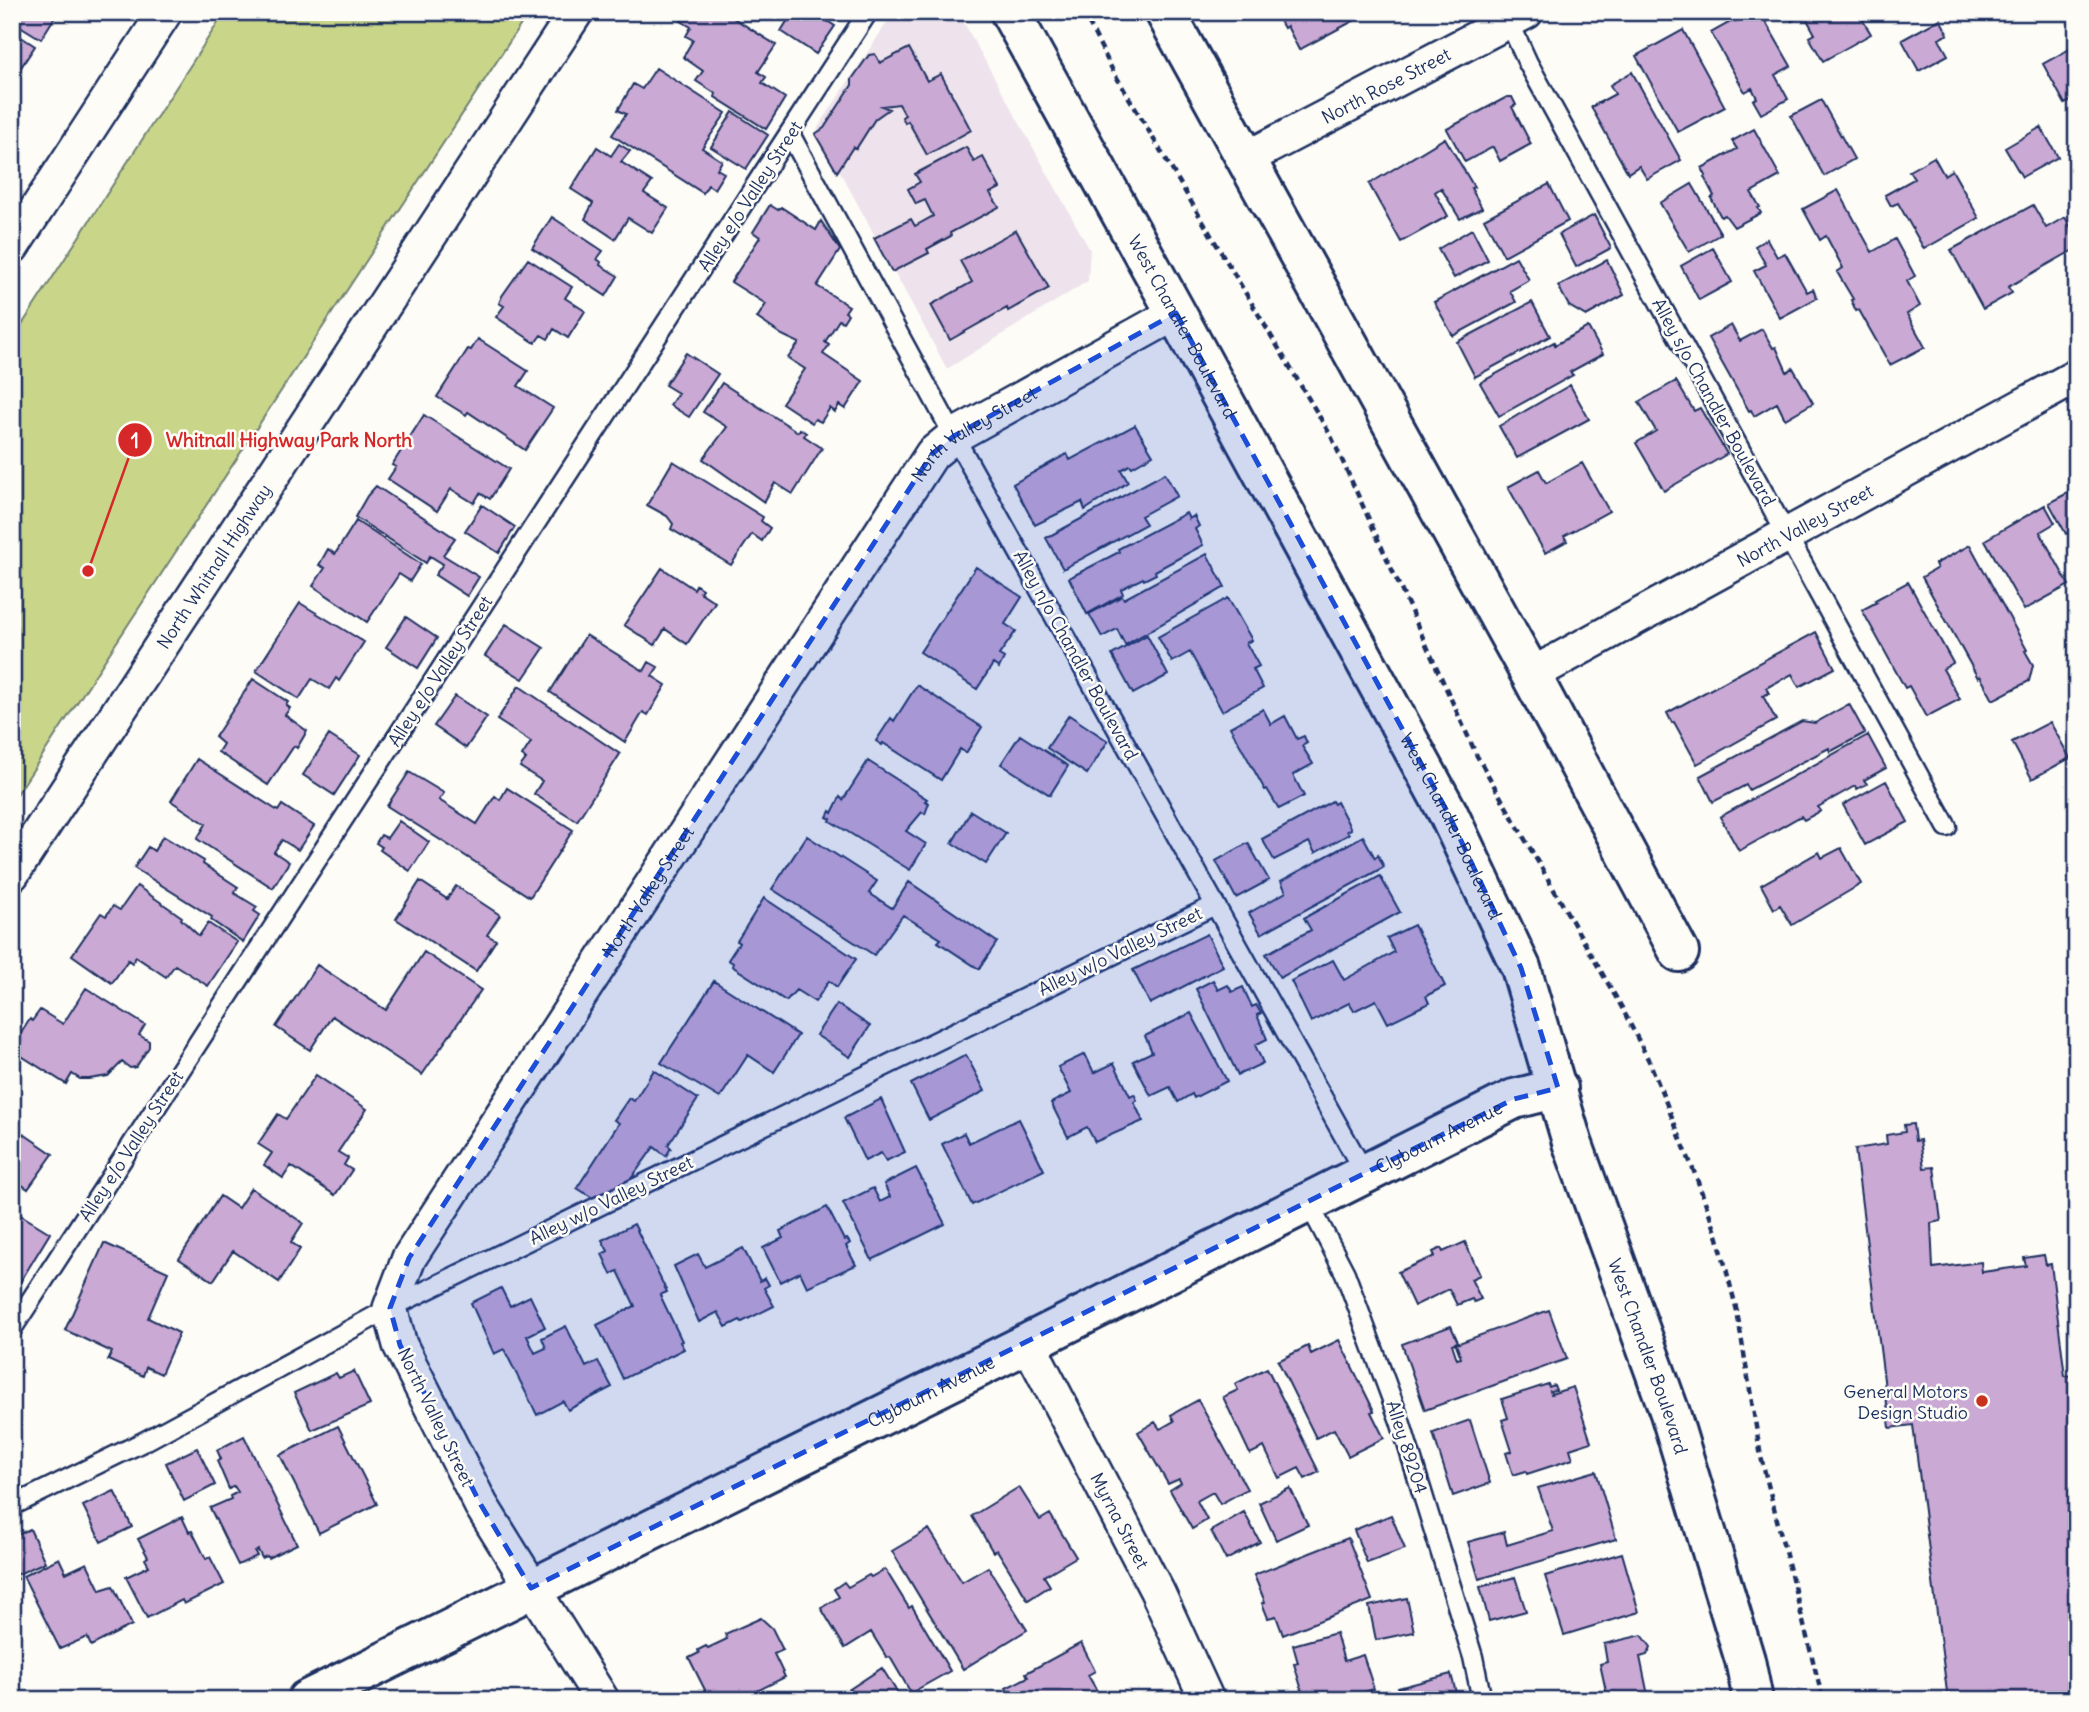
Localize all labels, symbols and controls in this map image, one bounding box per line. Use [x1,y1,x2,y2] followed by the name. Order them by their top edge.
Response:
[1318,42,1454,128] street label: North Rose Street
[693,116,807,276] street label: Alley e/o Valley Street
[1124,231,1243,423] street label: West Chandler Boulevard
[1647,294,1781,510] street label: Alley s/o Chandler Boulevard
[906,381,1041,486] street label: North Valley Street
[117,420,427,460] callout: Whitnall Highway Park North
[131,427,139,454] text: 1
[166,428,412,452] text: Whitnall Highway Park North
[151,479,276,653] street label: North Whitnall Highway
[1733,479,1877,572] street label: North Valley Street
[1009,546,1144,764] street label: Alley n/o Chandler Boulevard
[383,591,497,751] street label: Alley e/o Valley Street
[1395,729,1508,923] street label: West Chandler Boulevard
[596,822,698,961] street label: North Valley Street
[1034,901,1206,1001] street label: Alley w/o Valley Street
[74,1066,188,1226] street label: Alley e/o Valley Street
[1371,1095,1506,1178] street label: Clybourn Avenue
[525,1150,697,1250] street label: Alley w/o Valley Street
[1604,1255,1693,1457] street label: West Chandler Boulevard
[392,1344,480,1490] street label: North Valley Street
[863,1350,998,1432] street label: Clybourn Avenue
[1843,1380,1968,1424] place label: General Motors Design Studio
[1974,1393,1990,1409] marker: General Motors Design Studio
[1381,1397,1433,1497] street label: Alley 89204
[1086,1468,1155,1572] street label: Myrna Street

